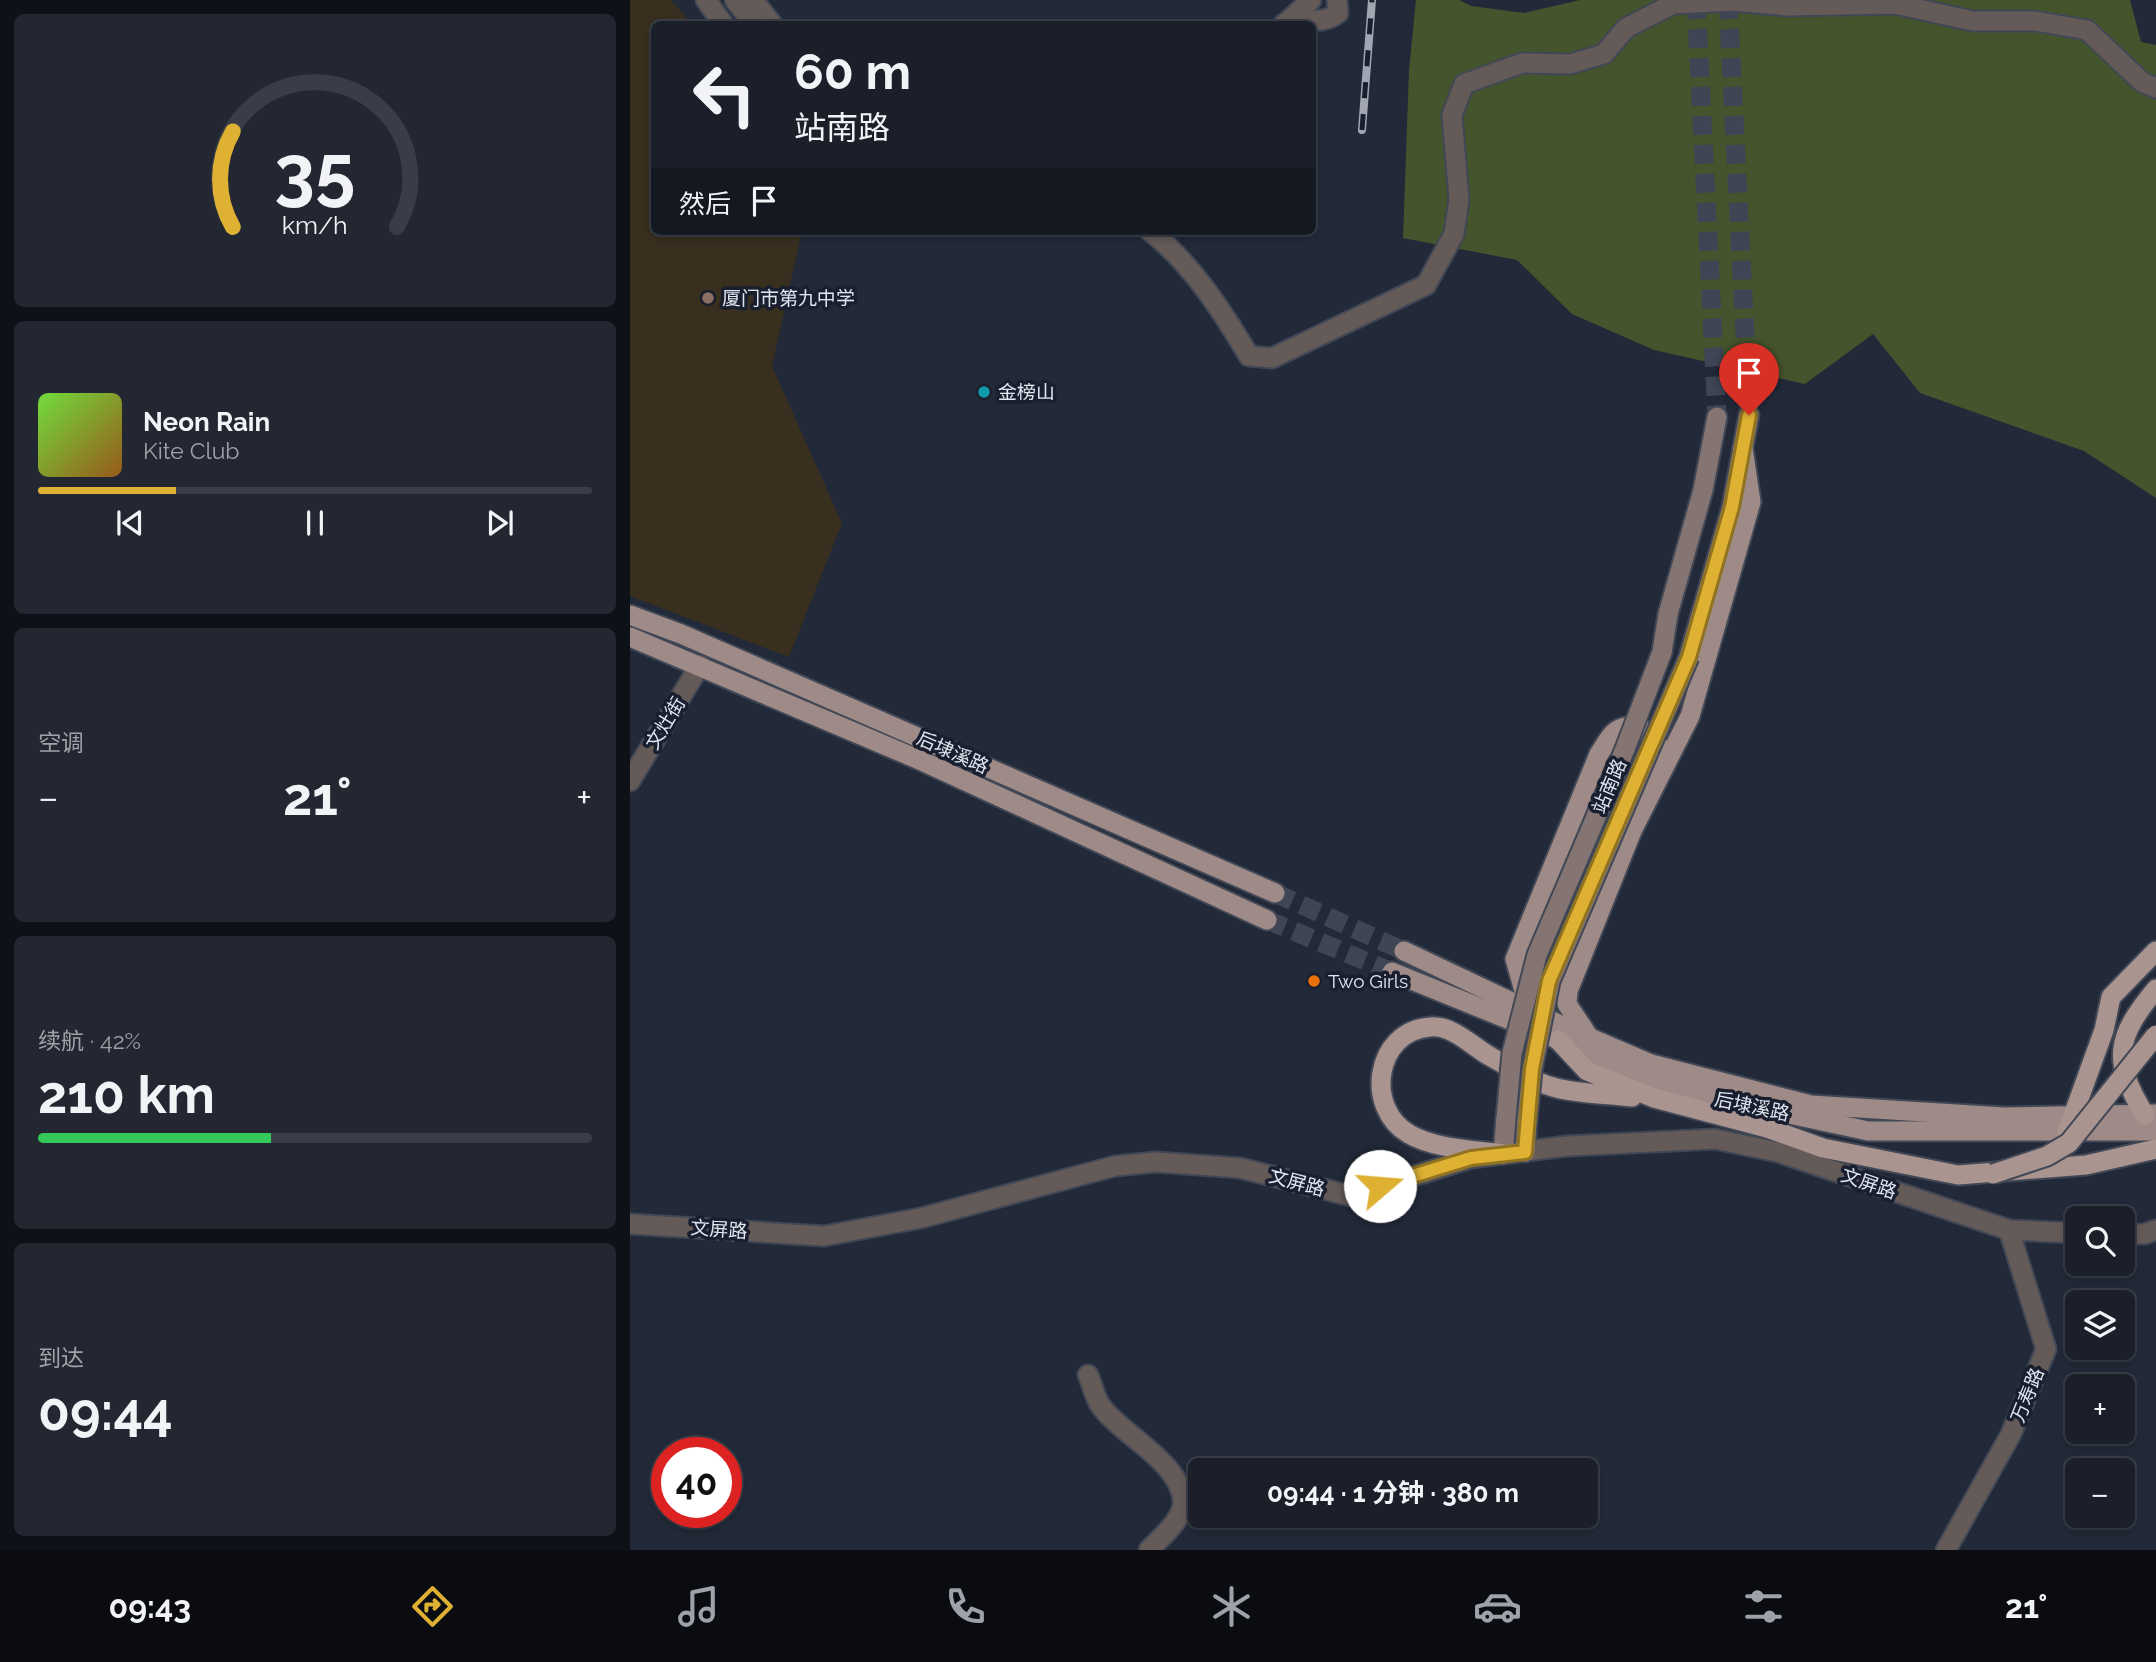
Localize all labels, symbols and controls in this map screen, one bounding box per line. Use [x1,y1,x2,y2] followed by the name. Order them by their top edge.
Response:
[794,43,911,100] text: 60 m
[679,49,770,140] icon: left
[794,109,890,146] text: 站南路
[275,129,355,214] text: 35
[745,182,783,220] icon: arrive
[679,189,731,219] text: 然后
[282,209,348,239] text: km/h
[722,287,855,309] place label: 厦门市第九中学
[700,290,716,306] marker: 厦门市第九中学
[1719,343,1779,415] pin
[1730,354,1768,392] icon: arrive
[998,381,1055,403] place label: 金榜山
[976,384,992,400] marker: 金榜山
[143,407,270,437] text: Neon Rain
[143,437,240,464] text: Kite Club
[111,504,149,542] icon: previous
[296,504,334,542] icon: pause
[481,504,519,542] icon: next
[641,693,689,753] street label: 文灶街
[914,726,992,778] street label: 后埭溪路
[38,729,84,756] text: 空调
[1588,755,1630,817] street label: 站南路
[283,766,352,827] text: 21°
[38,775,58,820] text: −
[576,775,592,820] text: +
[1328,970,1408,992] place label: Two Girls
[1306,973,1322,989] marker: Two Girls
[38,1027,141,1054] text: 续航 · 42%
[38,1064,215,1125] text: 210 km
[1713,1087,1791,1125] street label: 后埭溪路
[1343,1149,1417,1223] position arrow
[1838,1163,1900,1203] street label: 文屏路
[1267,1164,1327,1200] street label: 文屏路
[2065,1206,2135,1528] map controls
[2065,1206,2135,1276] button: search
[690,1216,748,1242] street label: 文屏路
[2065,1290,2135,1360] button: layers
[38,1344,84,1371] text: 到达
[2006,1364,2048,1426] street label: 万寿路
[2065,1374,2135,1444] button: +
[38,1381,173,1442] text: 09:44
[651,1437,742,1528] speed limit sign: 40
[2065,1458,2135,1528] button: −
[1267,1478,1519,1508] text: 09:44 · 1 分钟 · 380 m
[408,1582,457,1631] icon: directions
[674,1582,723,1631] icon: music
[941,1582,990,1631] icon: phone
[1207,1582,1256,1631] icon: climate
[1473,1582,1522,1631] icon: car
[1739,1582,1788,1631] icon: filters
[109,1588,191,1625] text: 09:43
[2005,1588,2047,1625] text: 21°

